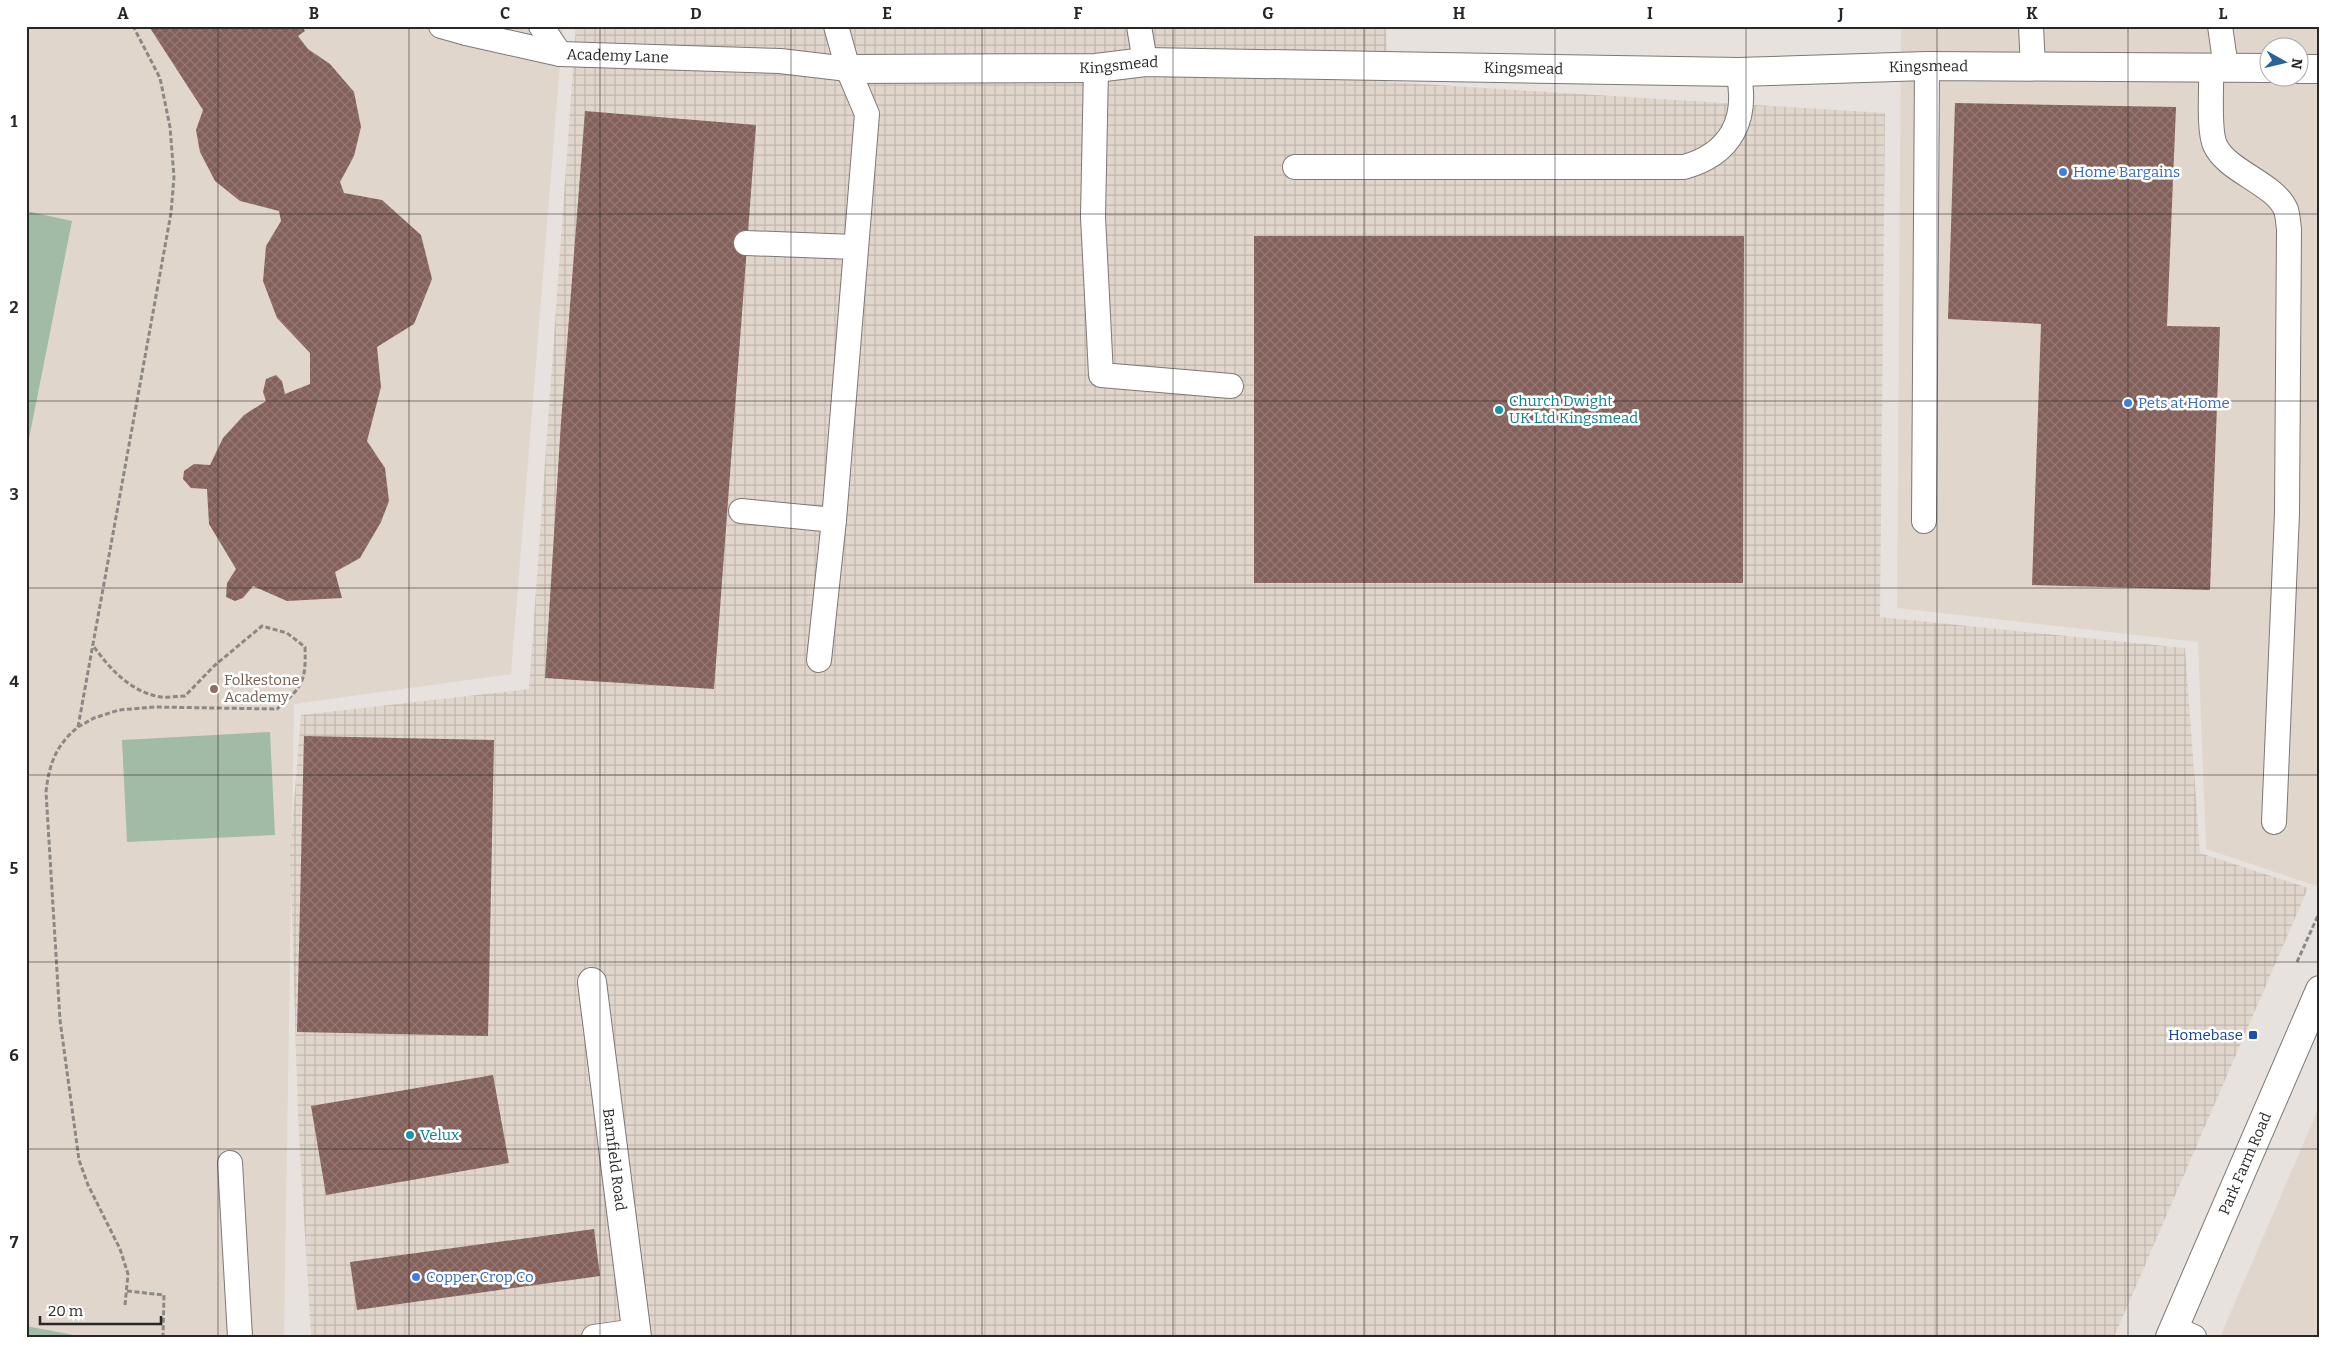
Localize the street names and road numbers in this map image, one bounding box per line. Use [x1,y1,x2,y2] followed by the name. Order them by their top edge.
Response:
[566,45,669,66] street label: Academy Lane
[1079,53,1159,77] street label: Kingsmead
[1888,57,1968,76] street label: Kingsmead
[1484,59,1564,78] street label: Kingsmead
[599,1107,630,1212] street label: Barnfield Road
[2215,1109,2275,1218] street label: Park Farm Road

